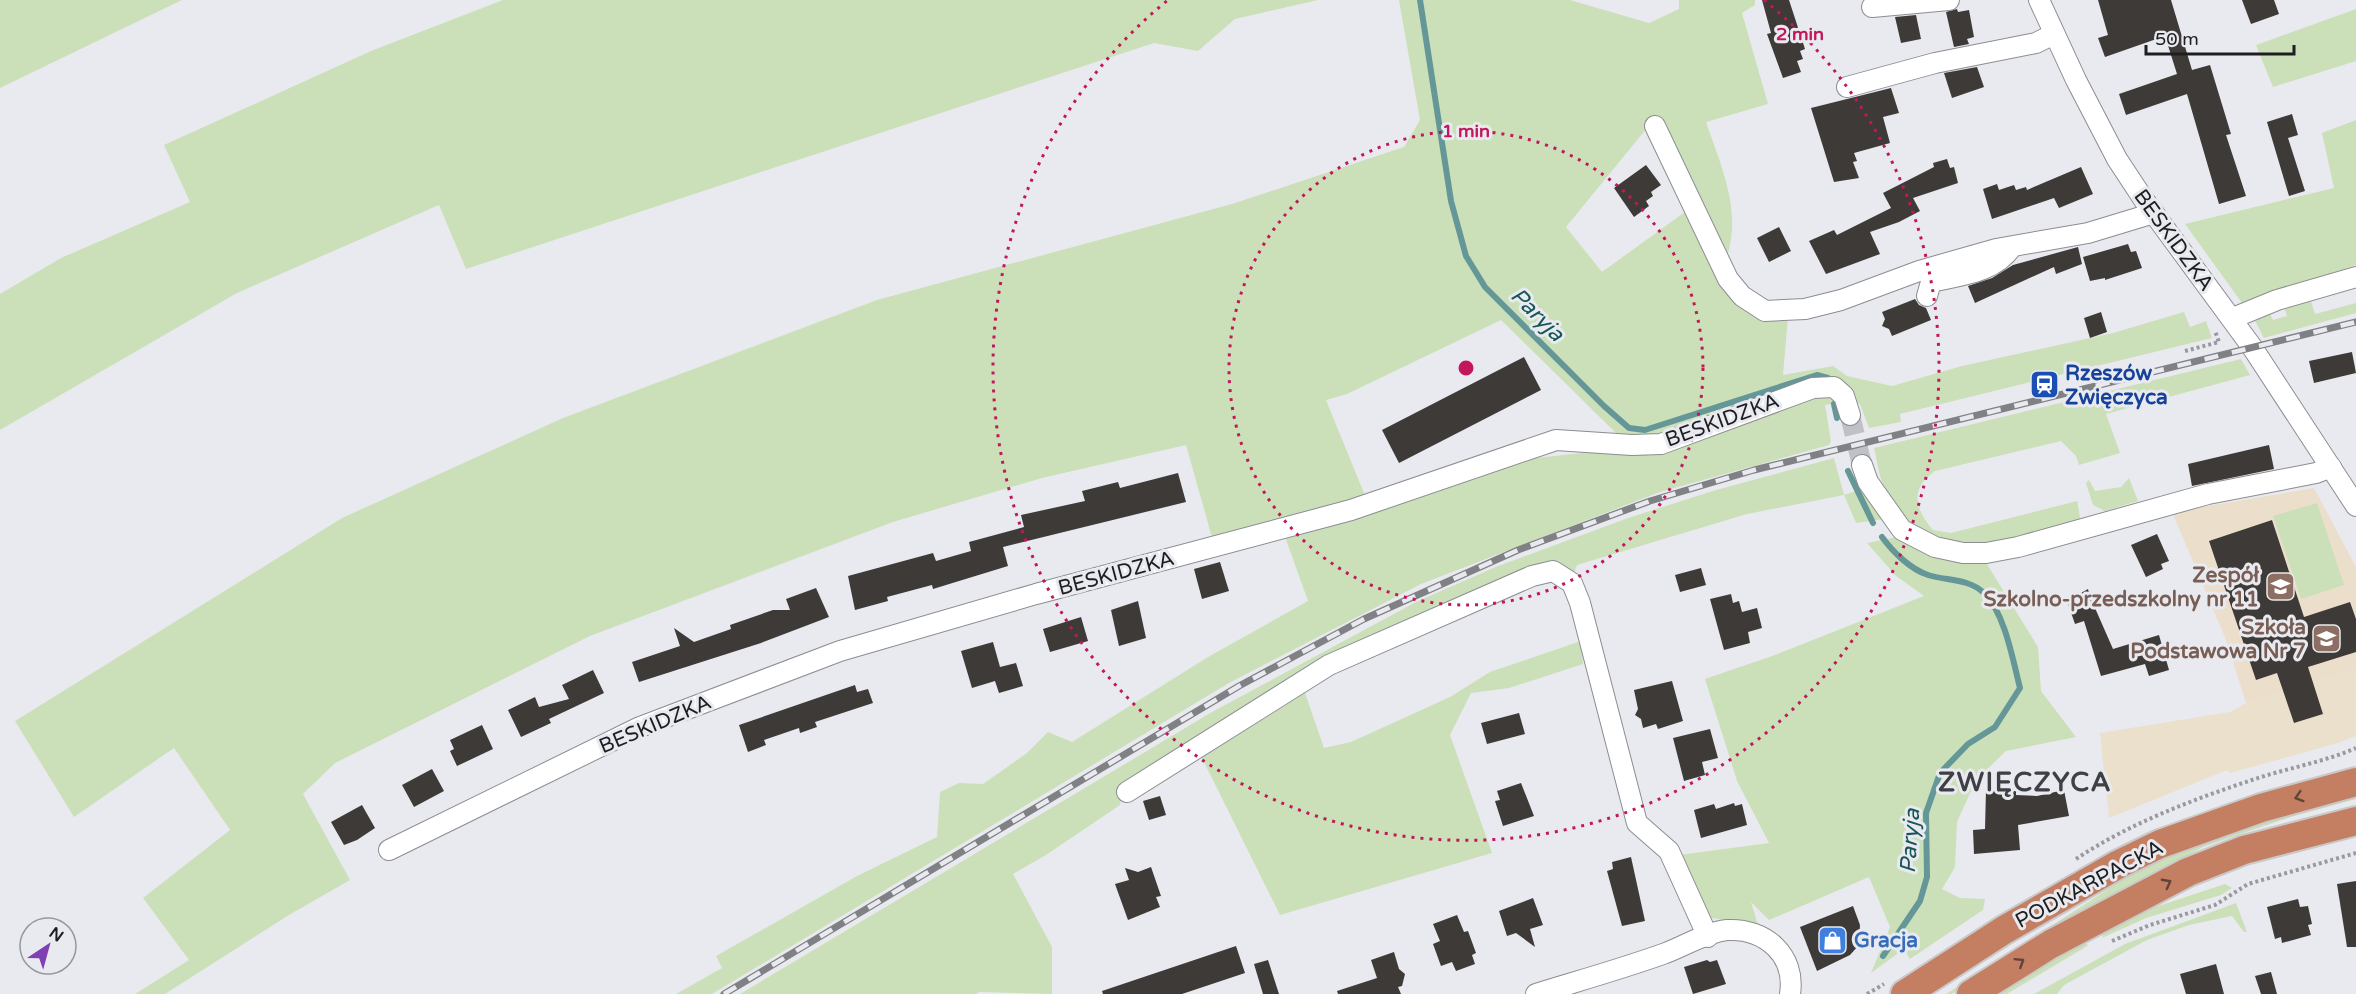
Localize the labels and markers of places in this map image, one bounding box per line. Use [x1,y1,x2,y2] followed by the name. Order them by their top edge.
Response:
[1456,358,1476,378] centre of rings
[2065,361,2168,410] place label: Rzeszów Zwięczyca
[2028,369,2060,401] station icon: Rzeszów Zwięczyca
[1984,563,2260,612] place label: Zespół Szkolno-przedszkolny nr 11
[2264,571,2296,603] school or university icon: Zespół Szkolno-przedszkolny nr 11
[2130,615,2306,664] place label: Szkoła Podstawowa Nr 7
[2311,623,2343,655] school or university icon: Szkoła Podstawowa Nr 7
[1817,924,1849,956] shop icon: Gracja
[1854,928,1918,953] place label: Gracja

